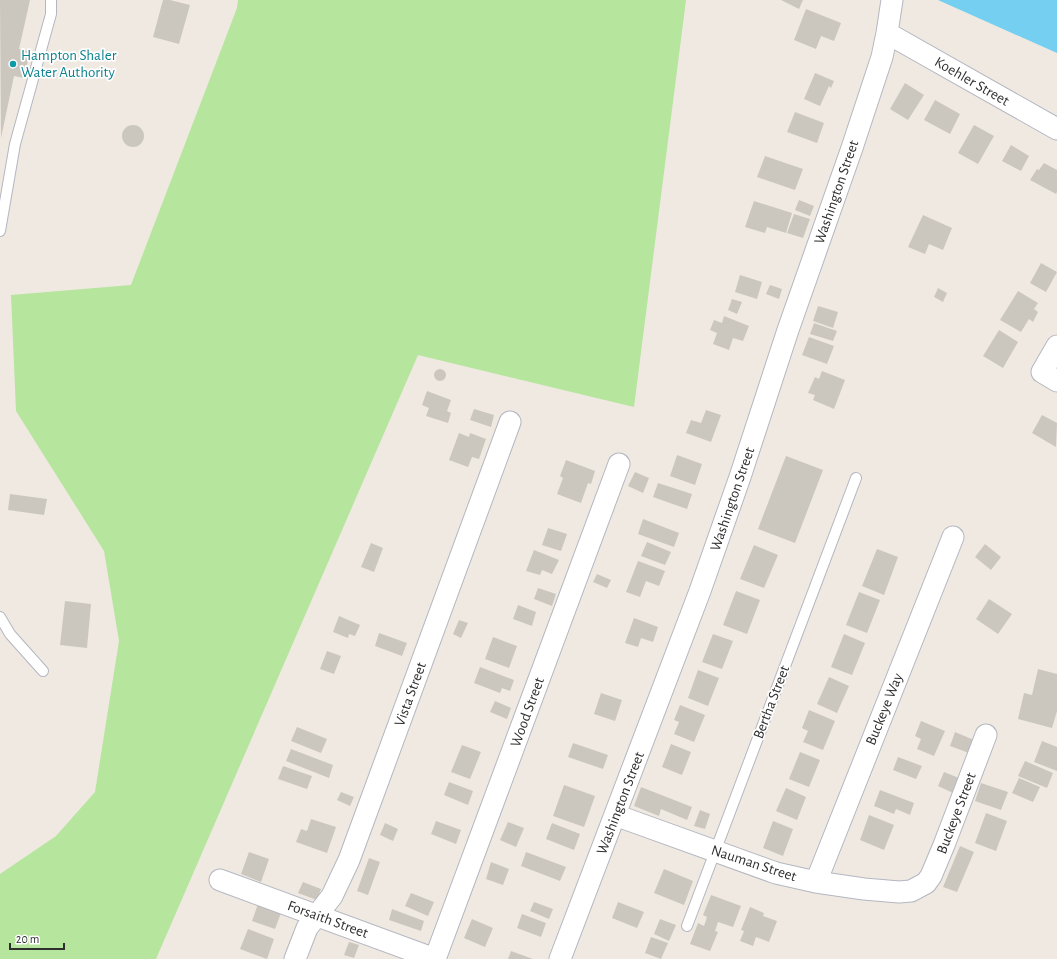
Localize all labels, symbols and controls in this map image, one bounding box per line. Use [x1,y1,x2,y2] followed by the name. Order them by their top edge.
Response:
[21,48,117,80] place label: Hampton Shaler Water Authority
[932,54,1012,109] street label: Koehler Street
[8,59,18,69] marker: Hampton Shaler Water Authority
[812,138,861,246] street label: Washington Street
[708,445,757,553] street label: Washington Street
[392,660,429,728] street label: Vista Street
[751,663,792,741] street label: Bertha Street
[863,670,906,747] street label: Buckeye Way
[508,675,547,749] street label: Wood Street
[594,749,647,857] street label: Washington Street
[934,770,979,856] street label: Buckeye Street
[709,843,799,884] street label: Nauman Street
[286,898,370,941] street label: Forsaith Street
[10,925,64,951] scale bar
[16,933,39,945] text: 20 m

